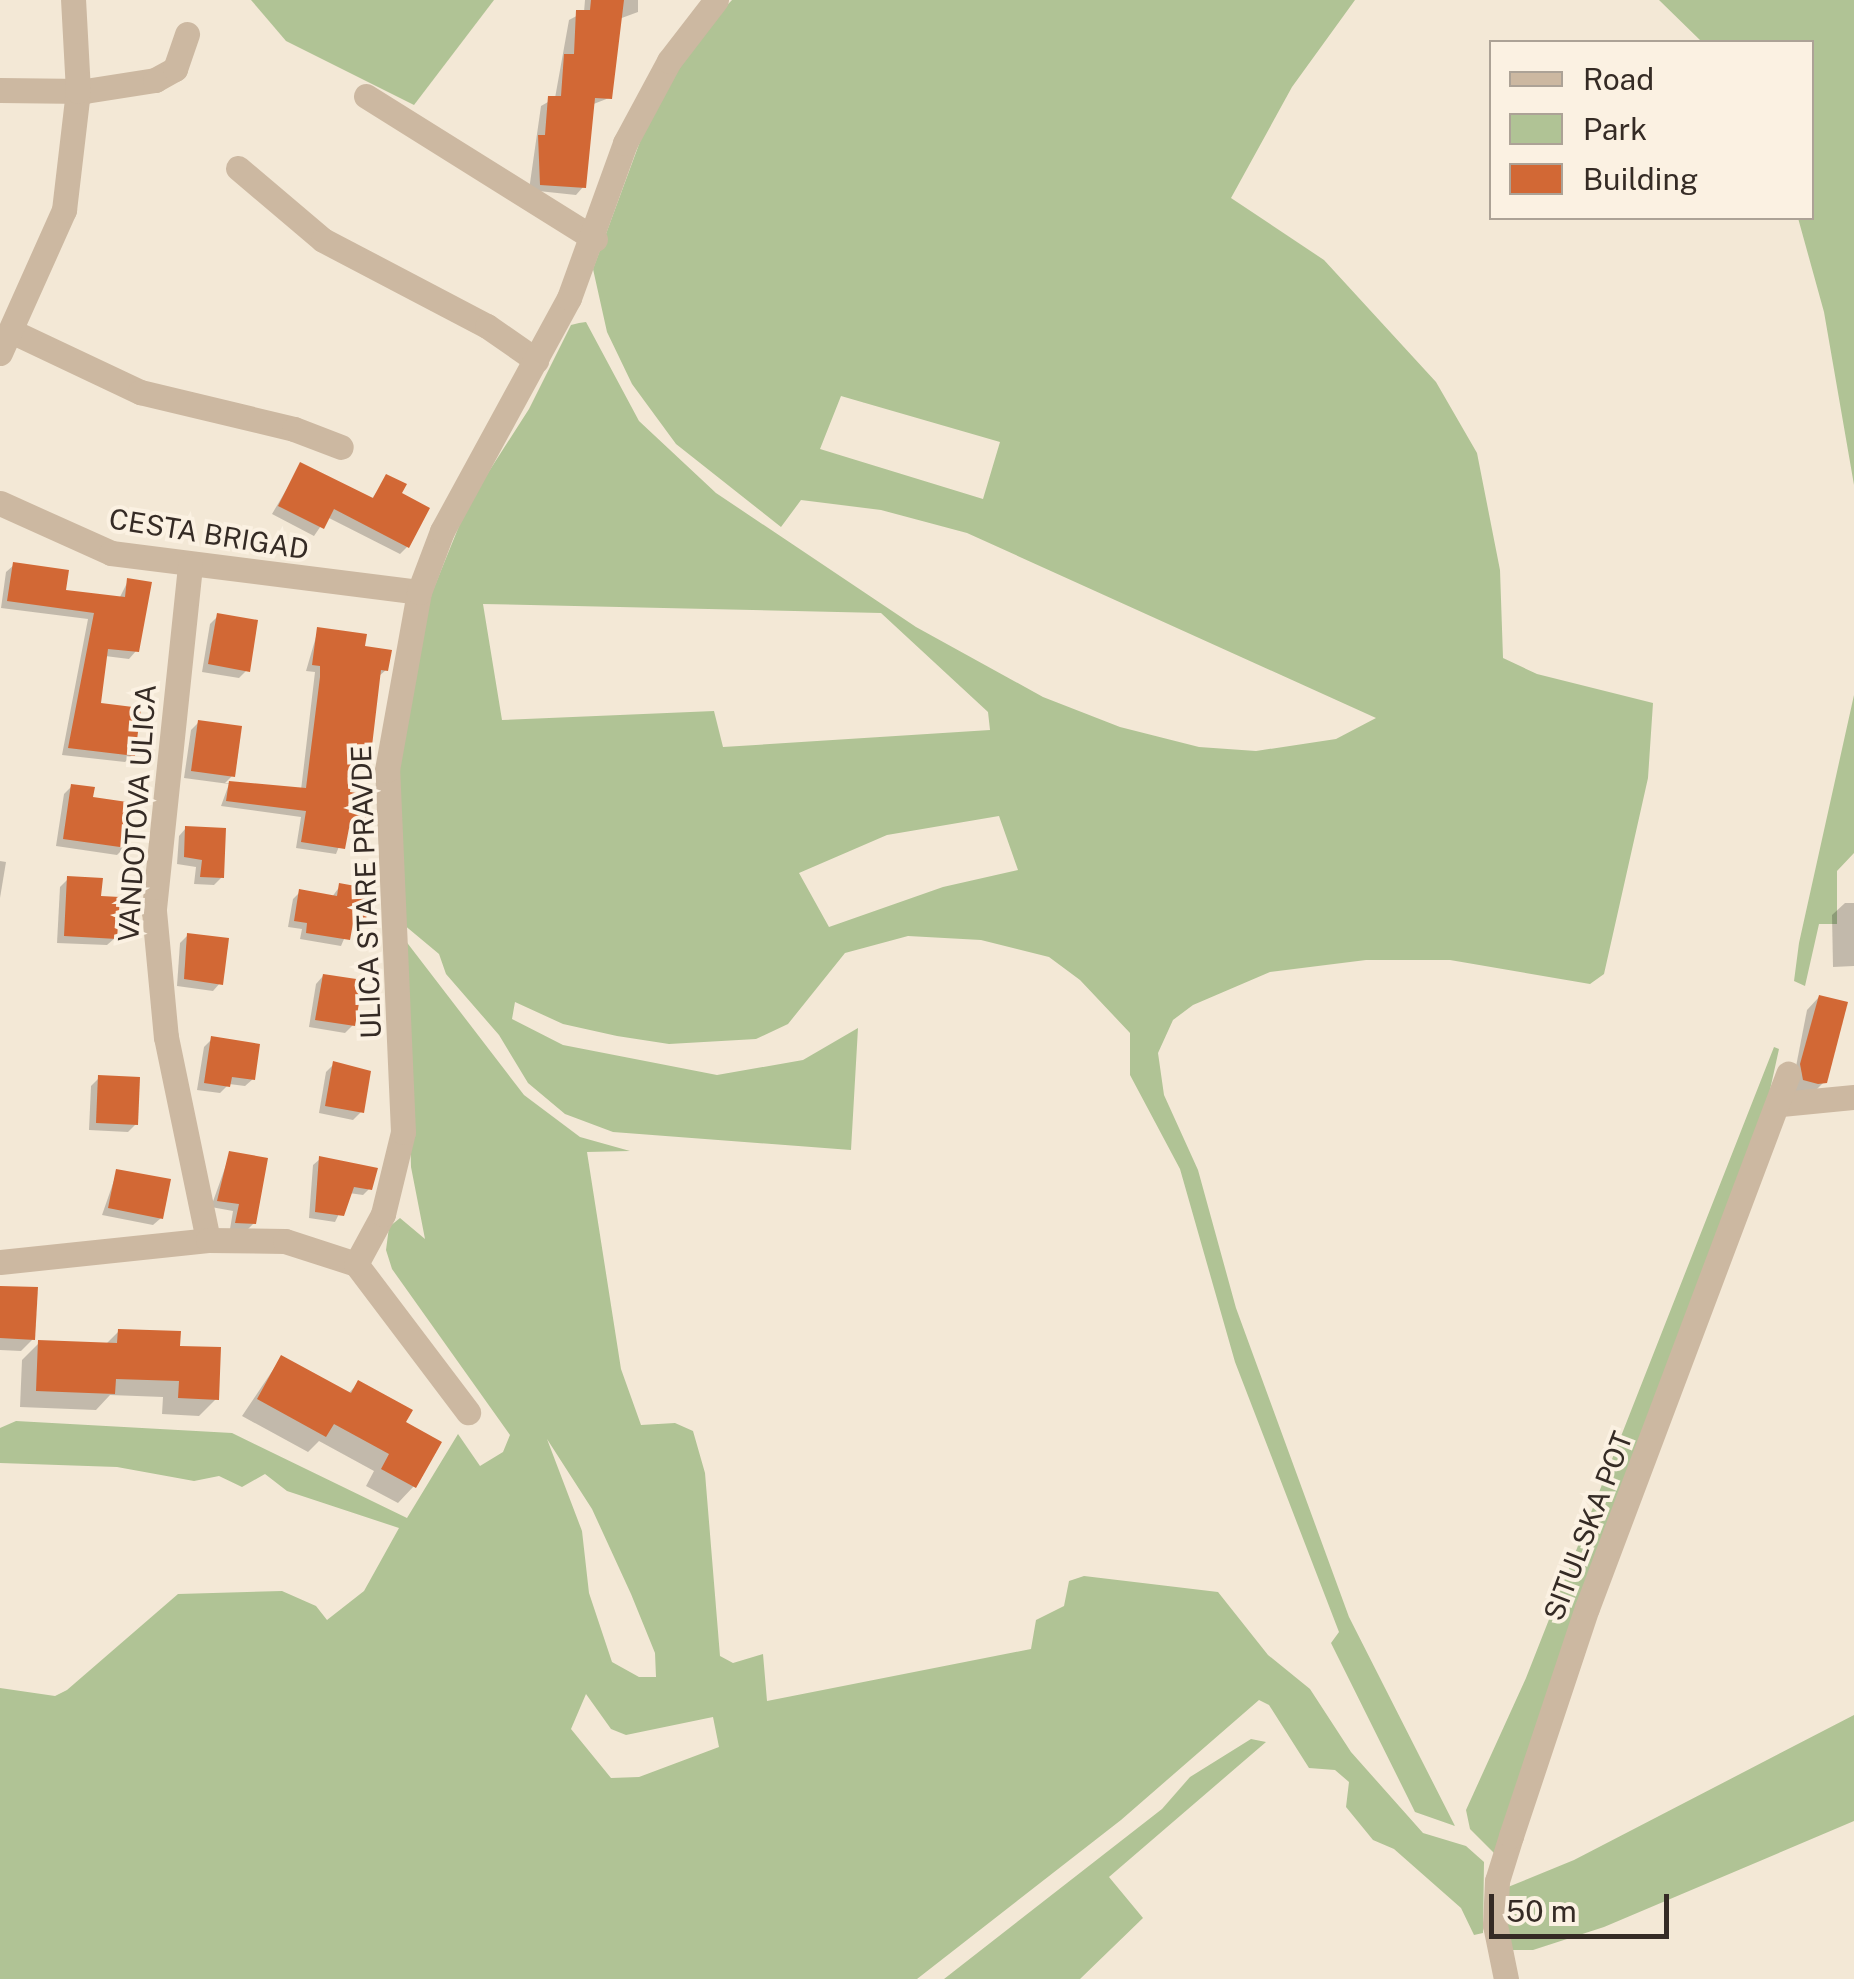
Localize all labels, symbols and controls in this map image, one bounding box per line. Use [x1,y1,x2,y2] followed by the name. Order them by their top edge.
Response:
[1489,40,1814,220] legend
[1583,61,1654,97] text: Road
[1583,111,1647,147] text: Park
[1583,161,1698,197] text: Building
[107,502,311,566] street label: CESTA BRIGAD
[111,683,163,943] street label: VANDOTOVA ULICA
[344,745,388,1039] street label: ULICA STARE PRAVDE
[1537,1427,1639,1625] street label: SITULSKA POT
[1494,1874,1674,1936] scale bar
[1506,1893,1577,1929] text: 50 m

